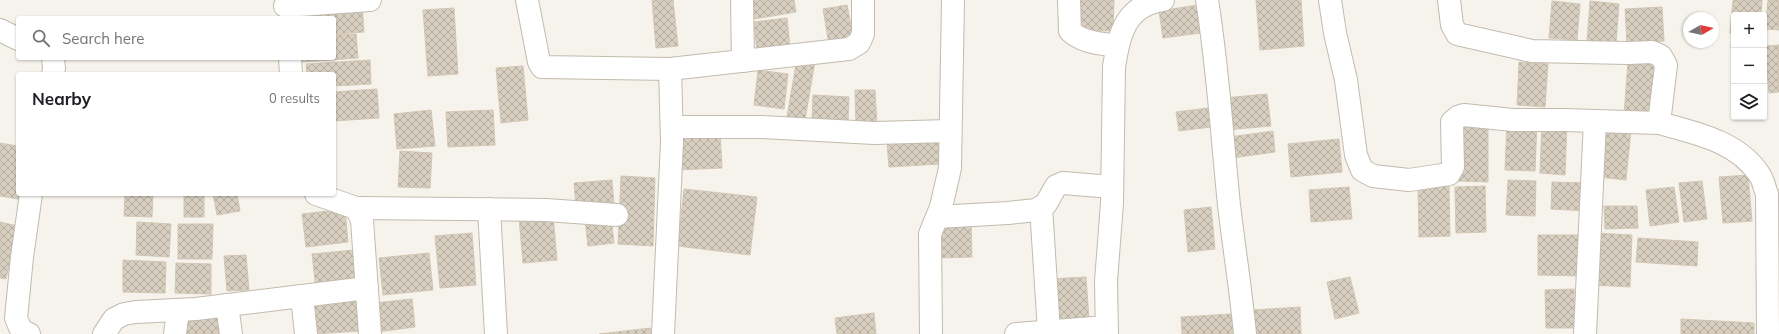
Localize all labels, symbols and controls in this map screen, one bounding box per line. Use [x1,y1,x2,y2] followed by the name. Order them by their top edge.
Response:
[1683,12,1719,48] north arrow
[1731,12,1767,120] map controls
[1731,12,1767,48] button: +
[16,16,336,60] search box
[30,27,52,49] icon: search
[62,29,144,48] text: Search here
[1731,48,1767,84] button: −
[1731,84,1767,120] button: layers
[32,88,91,109] text: Nearby
[269,90,320,106] text: 0 results

